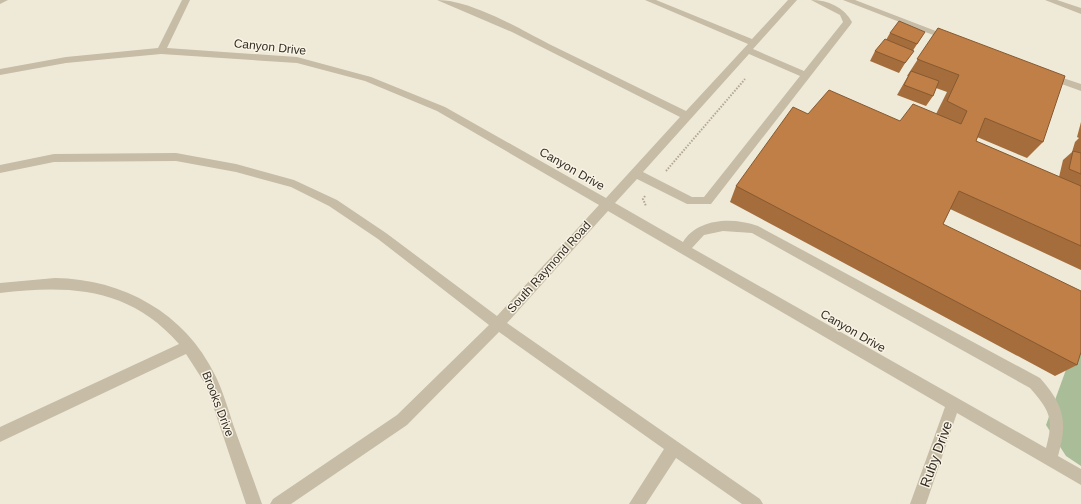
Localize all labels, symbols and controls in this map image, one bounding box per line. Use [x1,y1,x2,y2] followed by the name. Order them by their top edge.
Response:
[233,36,307,58] street label: Canyon Drive
[537,145,607,193] street label: Canyon Drive
[504,218,594,316] street label: South Raymond Road
[818,307,888,355] street label: Canyon Drive
[199,369,237,439] street label: Brooks Drive
[917,419,955,489] street label: Ruby Drive

